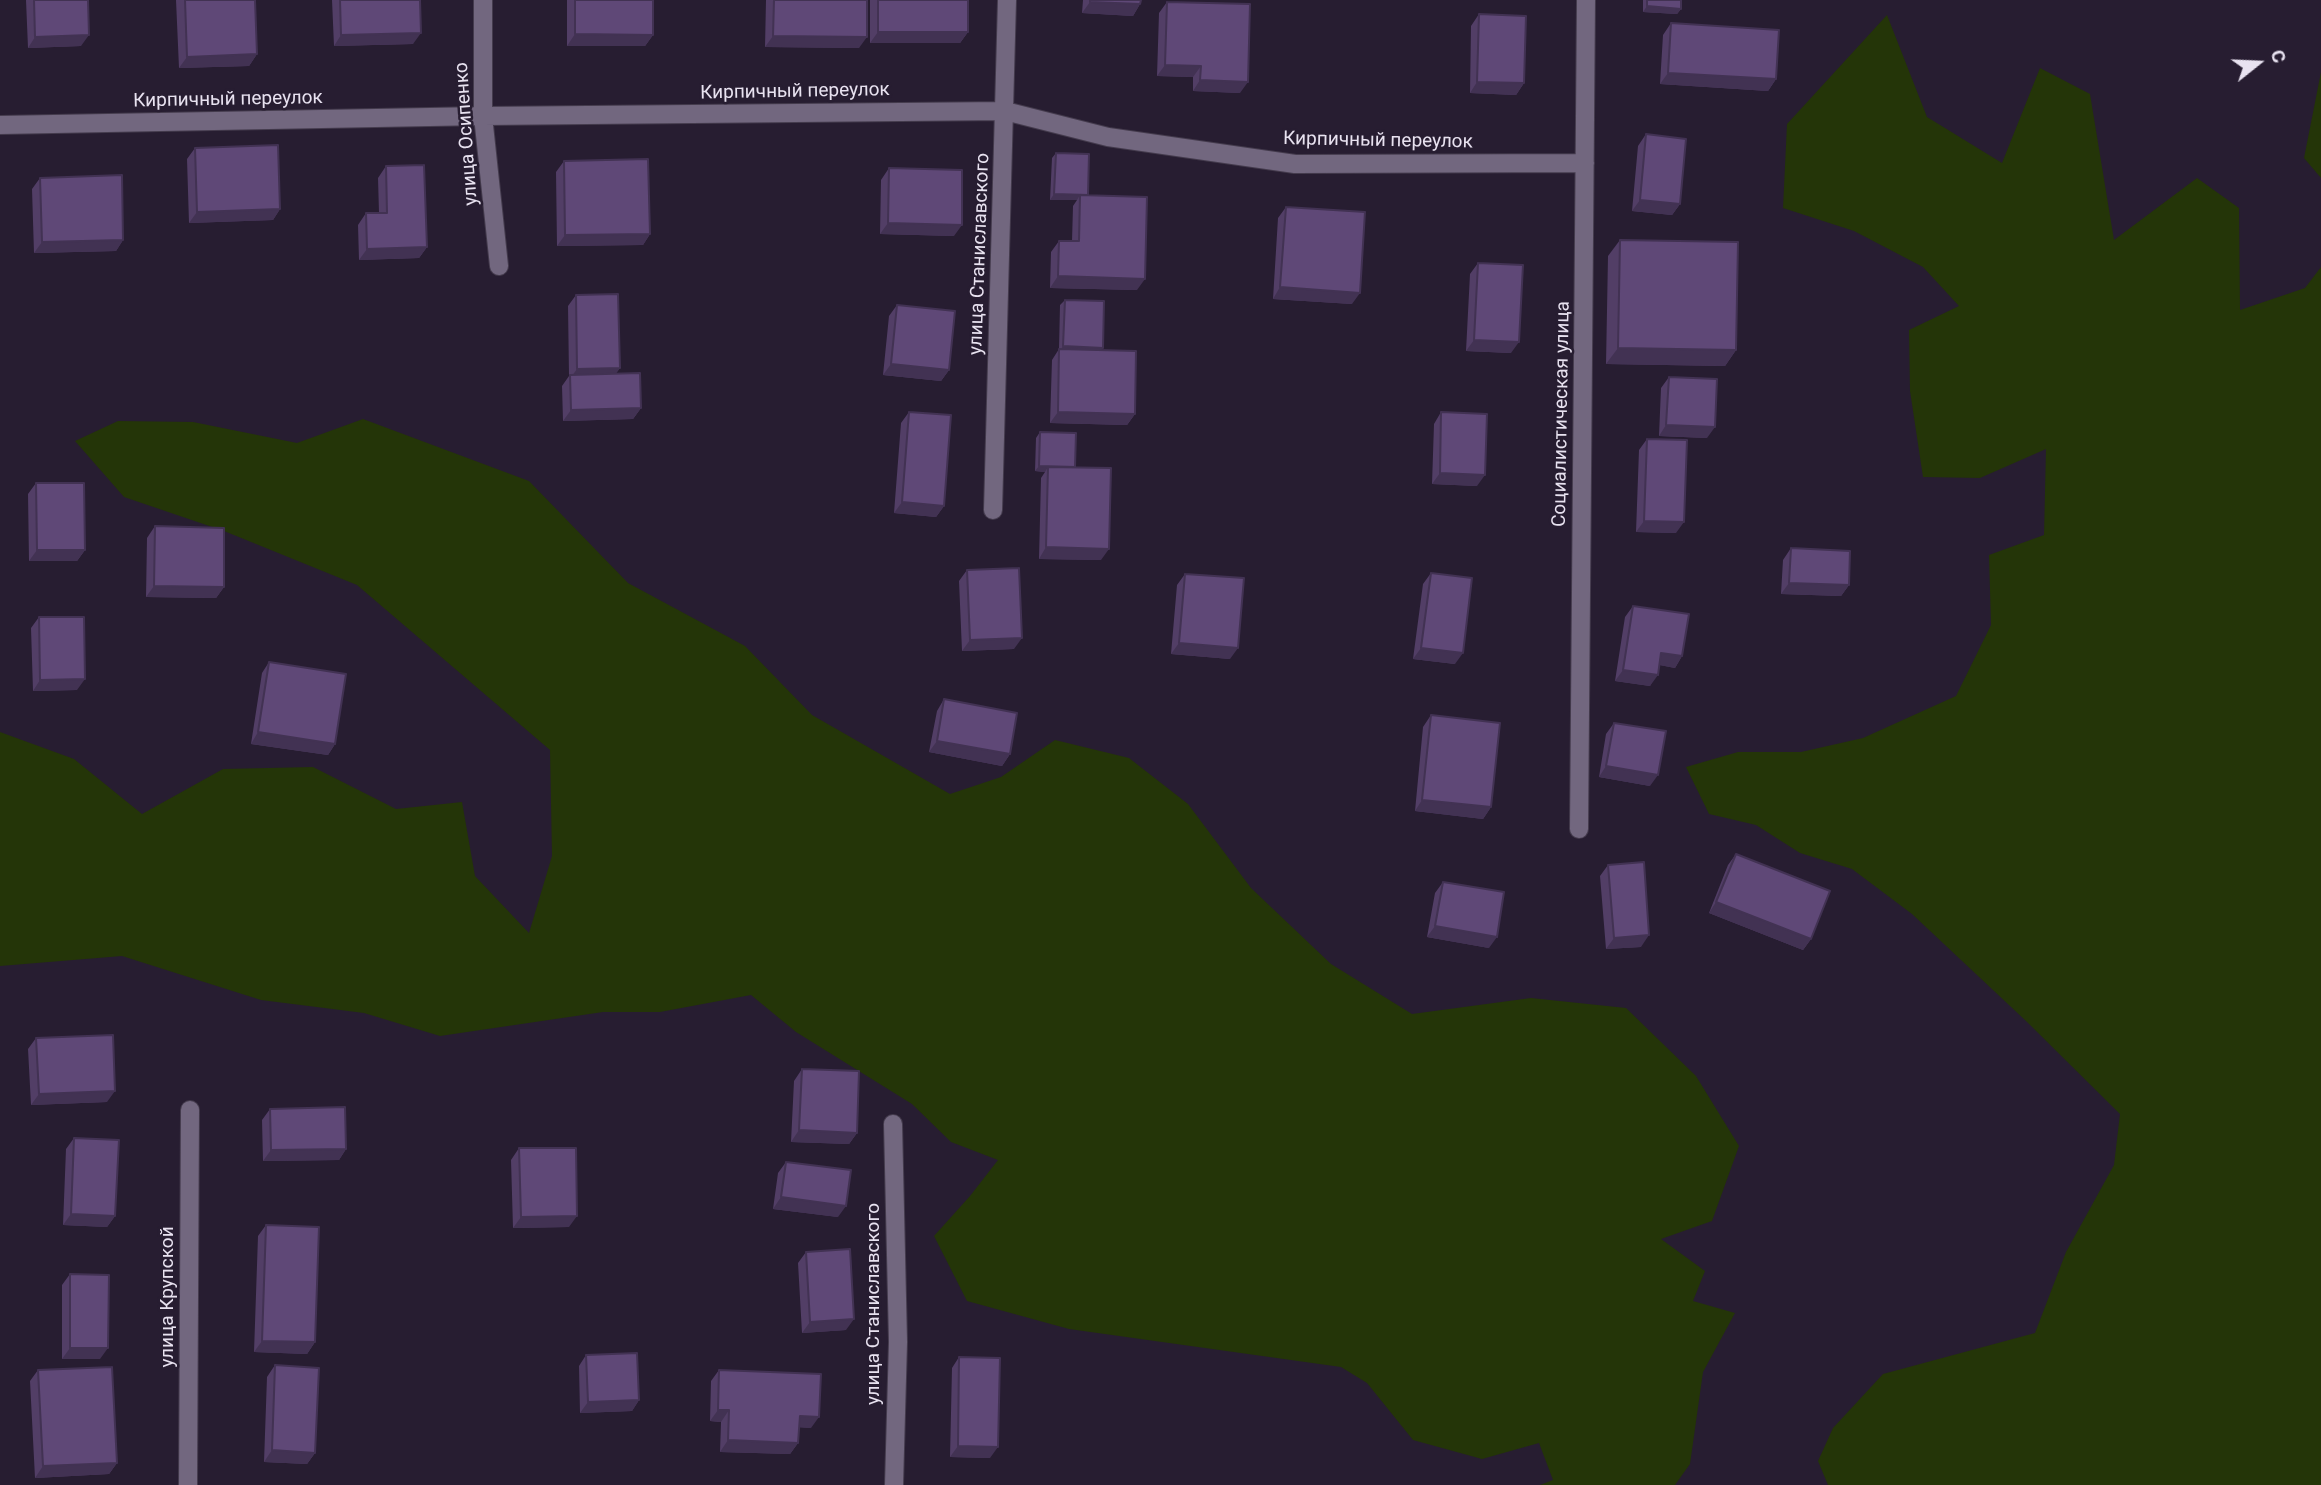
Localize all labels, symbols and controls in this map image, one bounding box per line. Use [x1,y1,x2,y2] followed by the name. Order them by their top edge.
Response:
[2223,28,2293,98] north arrow
[2266,47,2291,66] text: С
[451,61,483,207] street label: улица Осипенко
[700,79,890,105] street label: Кирпичный переулок
[133,87,323,113] street label: Кирпичный переулок
[1283,128,1473,154] street label: Кирпичный переулок
[965,153,995,355] street label: улица Станиславского
[1549,301,1575,527] street label: Социалистическая улица
[863,1203,885,1405] street label: улица Станиславского
[157,1226,179,1368] street label: улица Крупской

